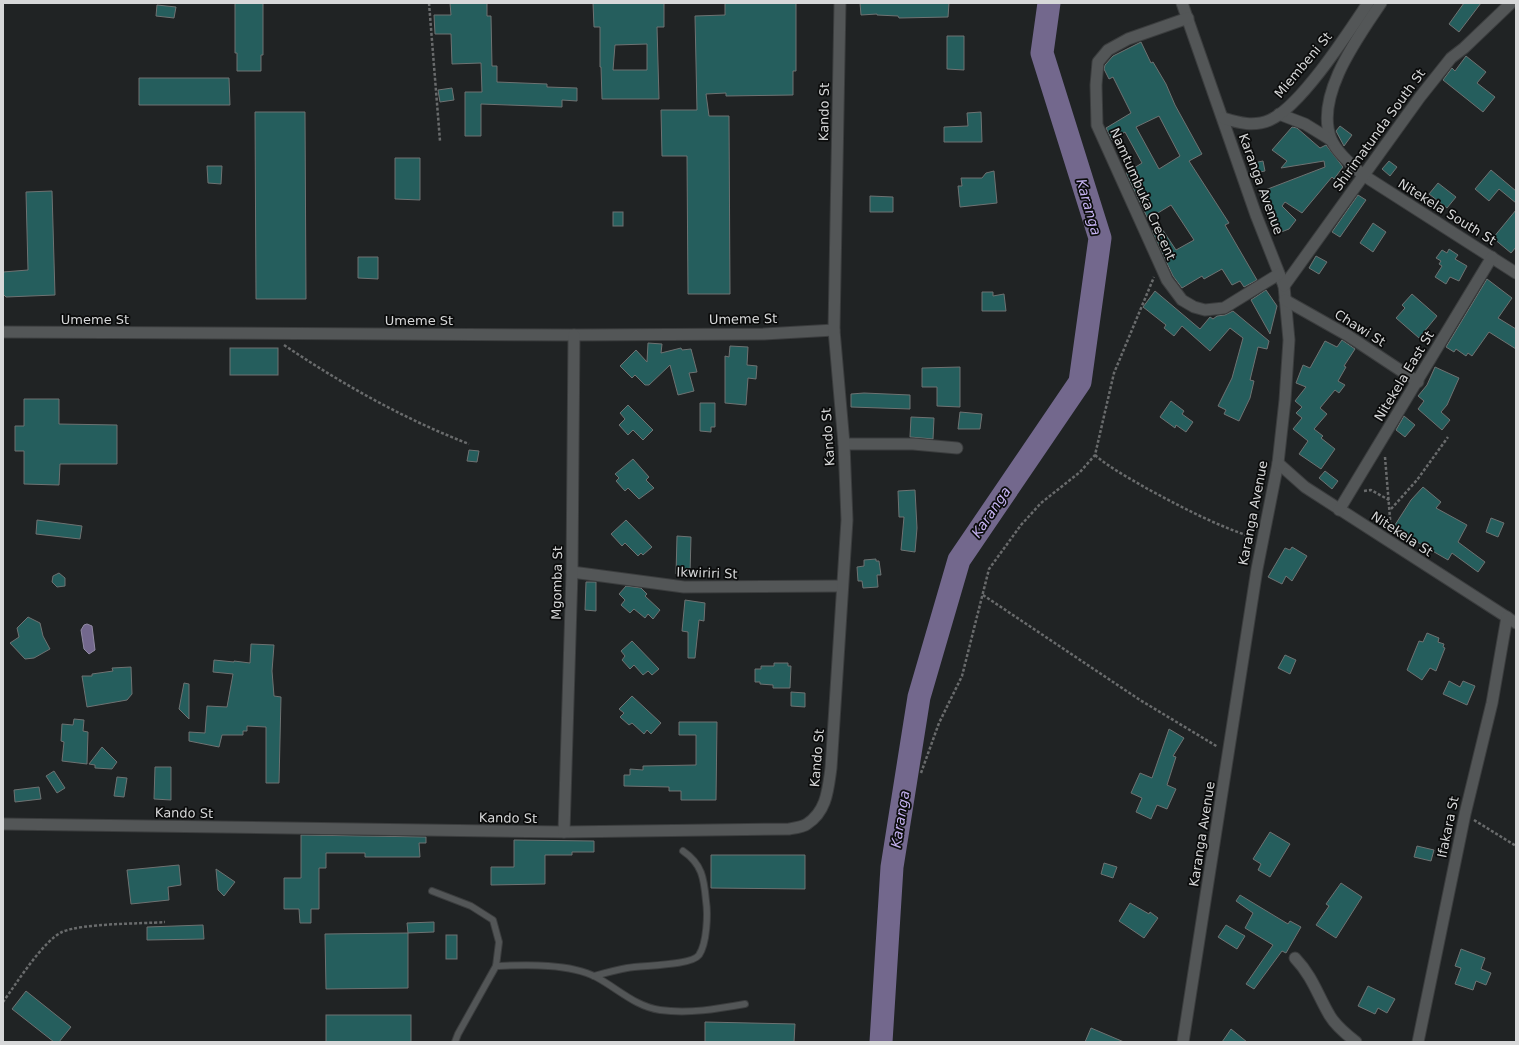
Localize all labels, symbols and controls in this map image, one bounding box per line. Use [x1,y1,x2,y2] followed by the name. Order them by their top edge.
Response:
[1271,29,1335,101] street label: Miembeni St
[1330,66,1428,194] street label: Shirimatunda South St
[816,83,832,141] street label: Kando St
[1107,126,1179,262] street label: Namtumbuka Crecent
[1236,131,1286,237] street label: Karanga Avenue
[1395,176,1499,248] street label: Nitekela South St
[1073,177,1105,237] water label: Karanga
[1332,307,1388,349] street label: Chawi St
[709,311,777,327] street label: Umeme St
[61,312,129,327] street label: Umeme St
[385,313,453,328] street label: Umeme St
[1371,328,1437,424] street label: Nitekela East St
[818,407,838,467] street label: Kando St
[1235,459,1271,567] street label: Karanga Avenue
[968,484,1014,540] water label: Karanga
[1368,508,1436,560] street label: Nitekela St
[549,546,565,620] street label: Mgomba St
[676,564,738,582] street label: Ikwiriri St
[807,728,827,788] street label: Kando St
[1186,780,1218,888] street label: Karanga Avenue
[888,789,912,849] water label: Karanga
[1434,795,1462,859] street label: Ifakara St
[155,805,213,821] street label: Kando St
[479,810,537,826] street label: Kando St

